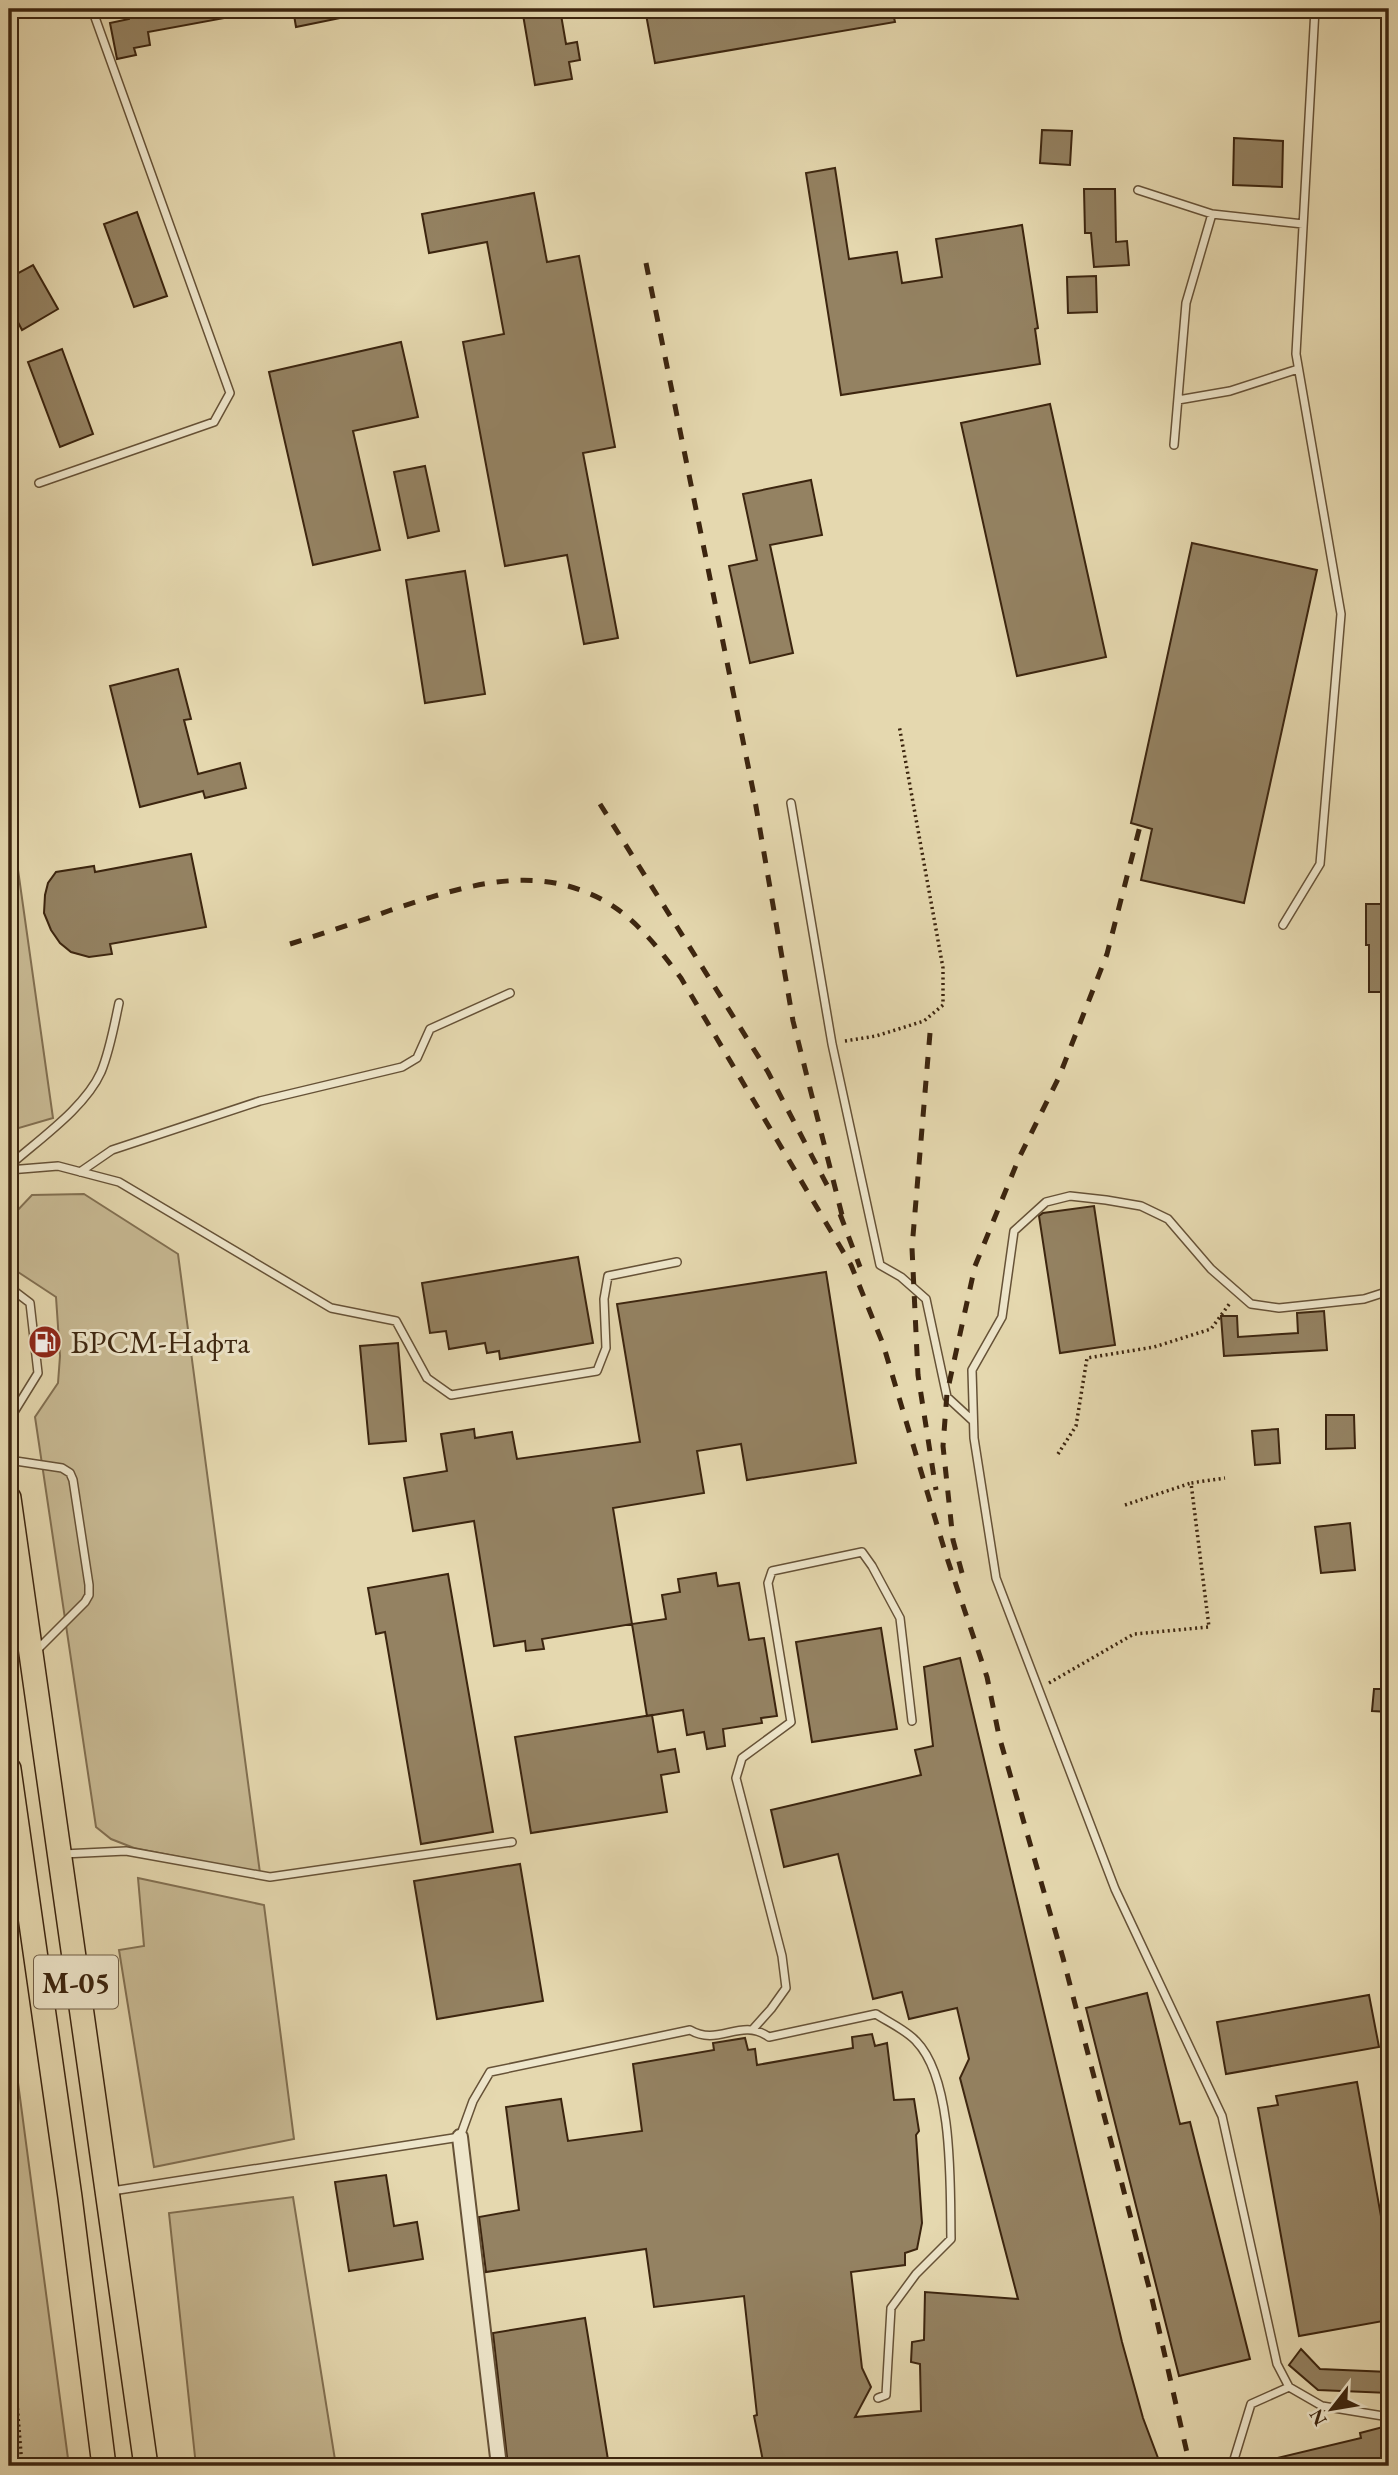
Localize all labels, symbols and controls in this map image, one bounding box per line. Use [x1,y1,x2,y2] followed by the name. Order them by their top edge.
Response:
[70,1321,250,1363] place label: БРСМ-Нафта
[26,1323,64,1361] fuel station icon: БРСМ-Нафта
[34,1956,118,2008] road number: М-05
[1296,2374,1366,2444] north arrow
[1303,2404,1333,2431] text: N

